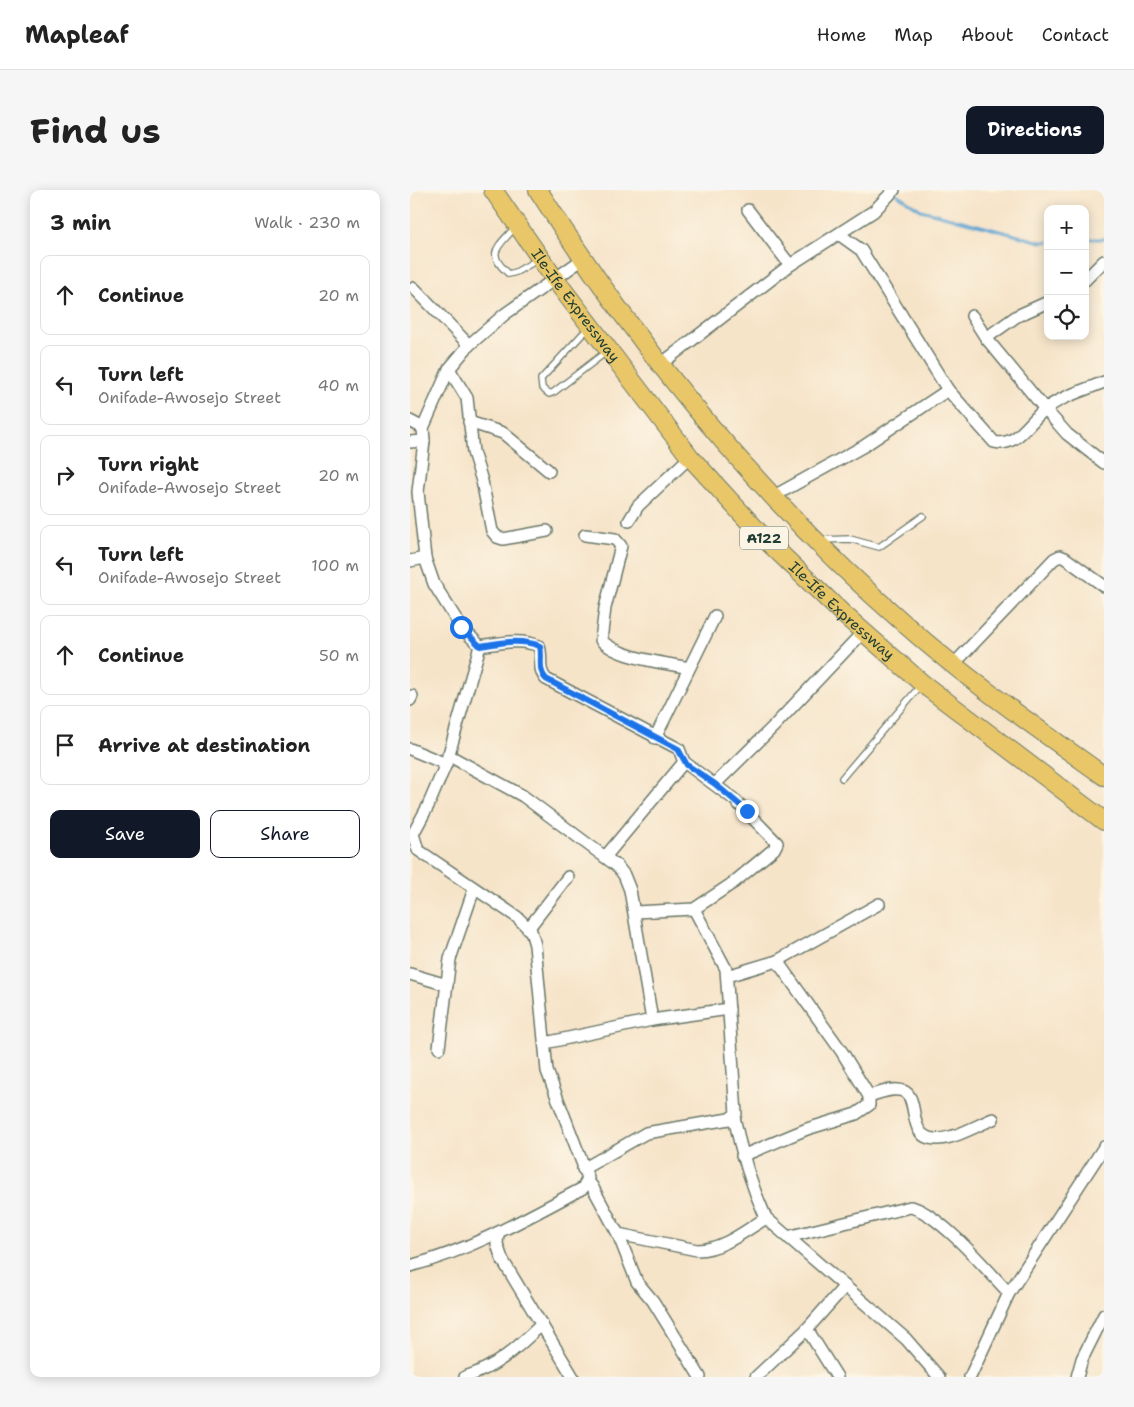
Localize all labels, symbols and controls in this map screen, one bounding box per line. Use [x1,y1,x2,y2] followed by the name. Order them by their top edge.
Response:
[25,19,129,51] text: Mapleaf
[817,23,866,47] text: Home
[894,23,933,47] text: Map
[961,23,1014,47] text: About
[1042,23,1109,47] text: Contact
[966,106,1104,154] button: Directions
[30,107,161,154] text: Find us
[1044,205,1089,340] map controls
[1044,205,1089,250] button: +
[50,209,111,237] text: 3 min
[254,212,360,233] text: Walk · 230 m
[527,245,625,366] street label: Ile-Ife Expressway
[1044,250,1089,295] button: −
[51,281,79,309] icon: ahead
[98,283,184,308] text: Continue
[318,285,359,306] text: 20 m
[1044,295,1089,340] button: locate
[98,362,184,387] text: Turn left
[51,371,79,399] icon: left
[317,375,359,396] text: 40 m
[98,387,281,408] text: Onifade-Awosejo Street
[98,452,199,477] text: Turn right
[51,461,79,489] icon: right
[318,465,359,486] text: 20 m
[98,477,281,498] text: Onifade-Awosejo Street
[740,526,788,549] road number: A122
[98,542,184,567] text: Turn left
[51,551,79,579] icon: left
[311,555,359,576] text: 100 m
[784,557,899,665] street label: Ile-Ife Expressway
[98,567,281,588] text: Onifade-Awosejo Street
[450,616,473,639] route start
[51,641,79,669] icon: ahead
[98,643,184,668] text: Continue
[319,645,359,666] text: 50 m
[51,731,79,759] icon: arrive
[98,733,310,758] text: Arrive at destination
[736,800,759,823] route end
[50,810,200,858] button: Save
[210,810,360,858] button: Share

